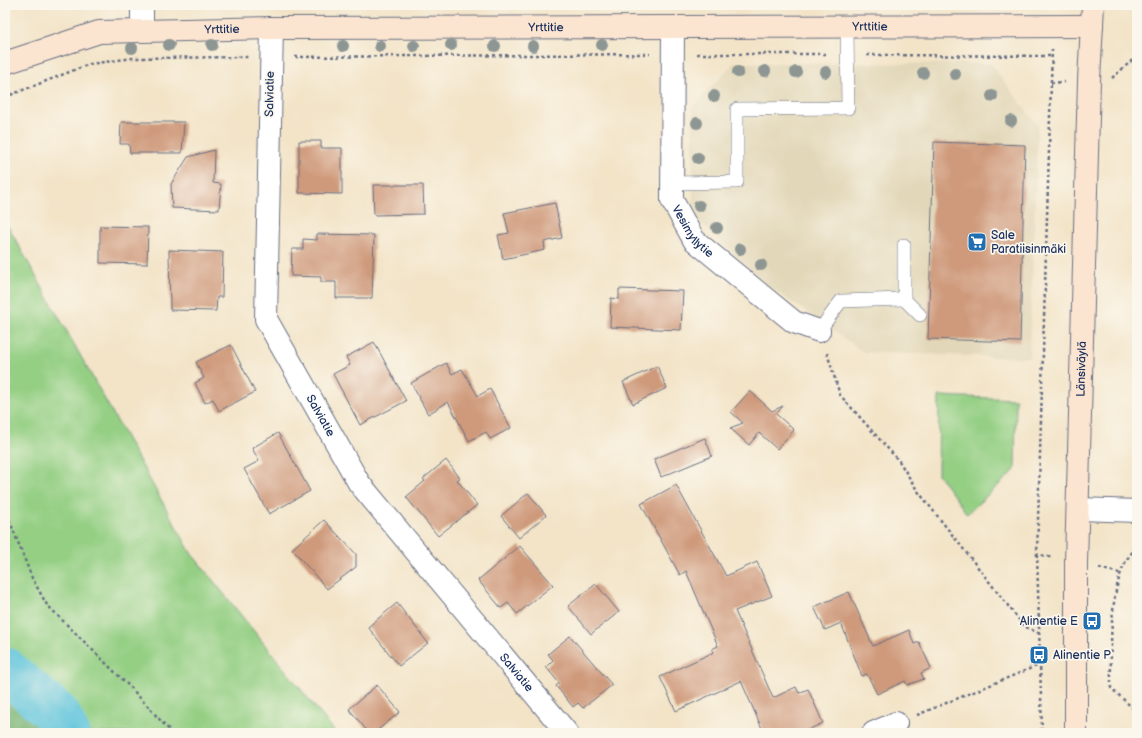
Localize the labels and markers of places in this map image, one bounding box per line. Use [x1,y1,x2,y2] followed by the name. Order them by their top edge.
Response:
[991,228,1066,257] place label: Sale Paratiisinmäki
[966,231,988,253] supermarket icon: Sale Paratiisinmäki
[1081,610,1103,632] bus stop icon: Alinentie E
[1020,614,1078,629] place label: Alinentie E
[1028,644,1050,666] bus stop icon: Alinentie P
[1053,648,1111,663] place label: Alinentie P

